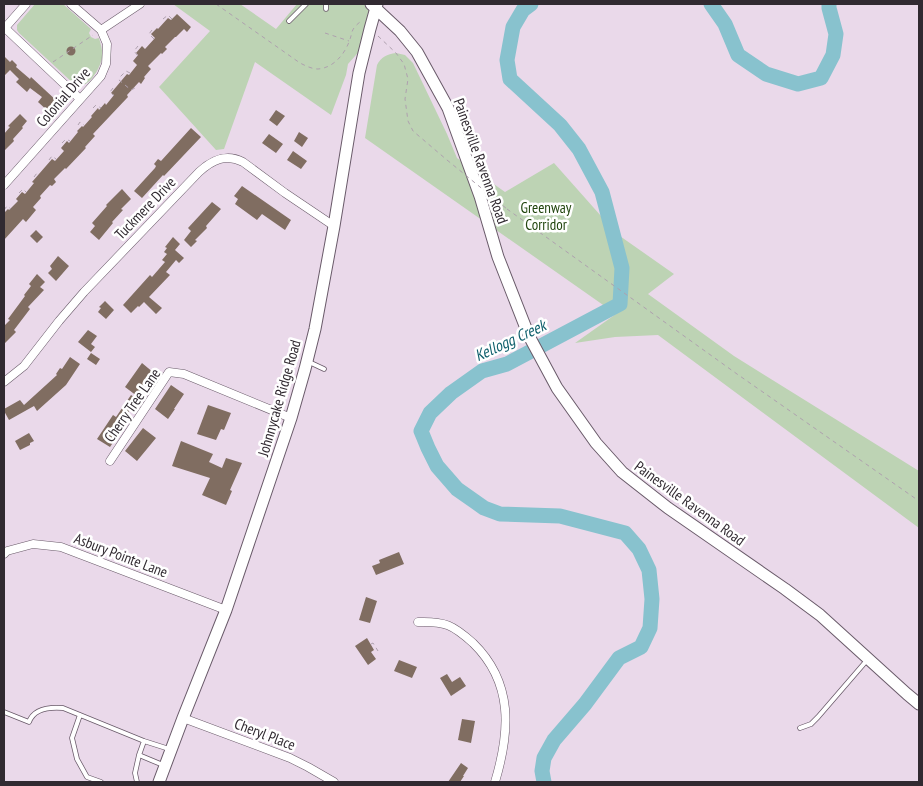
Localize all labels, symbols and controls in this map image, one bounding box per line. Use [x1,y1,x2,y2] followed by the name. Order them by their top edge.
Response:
[32,63,94,131] street label: Colonial Drive
[449,96,513,226] street label: Painesville Ravenna Road
[110,173,180,243] street label: Tuckmere Drive
[521,198,572,234] park label: Greenway Corridor
[471,314,550,365] water label: Kellogg Creek
[253,338,305,459] street label: Johnnycake Ridge Road
[100,364,164,446] street label: Cherry Tree Lane
[631,457,749,549] street label: Painesville Ravenna Road
[72,528,170,582] street label: Asbury Pointe Lane
[232,714,298,754] street label: Cheryl Place

